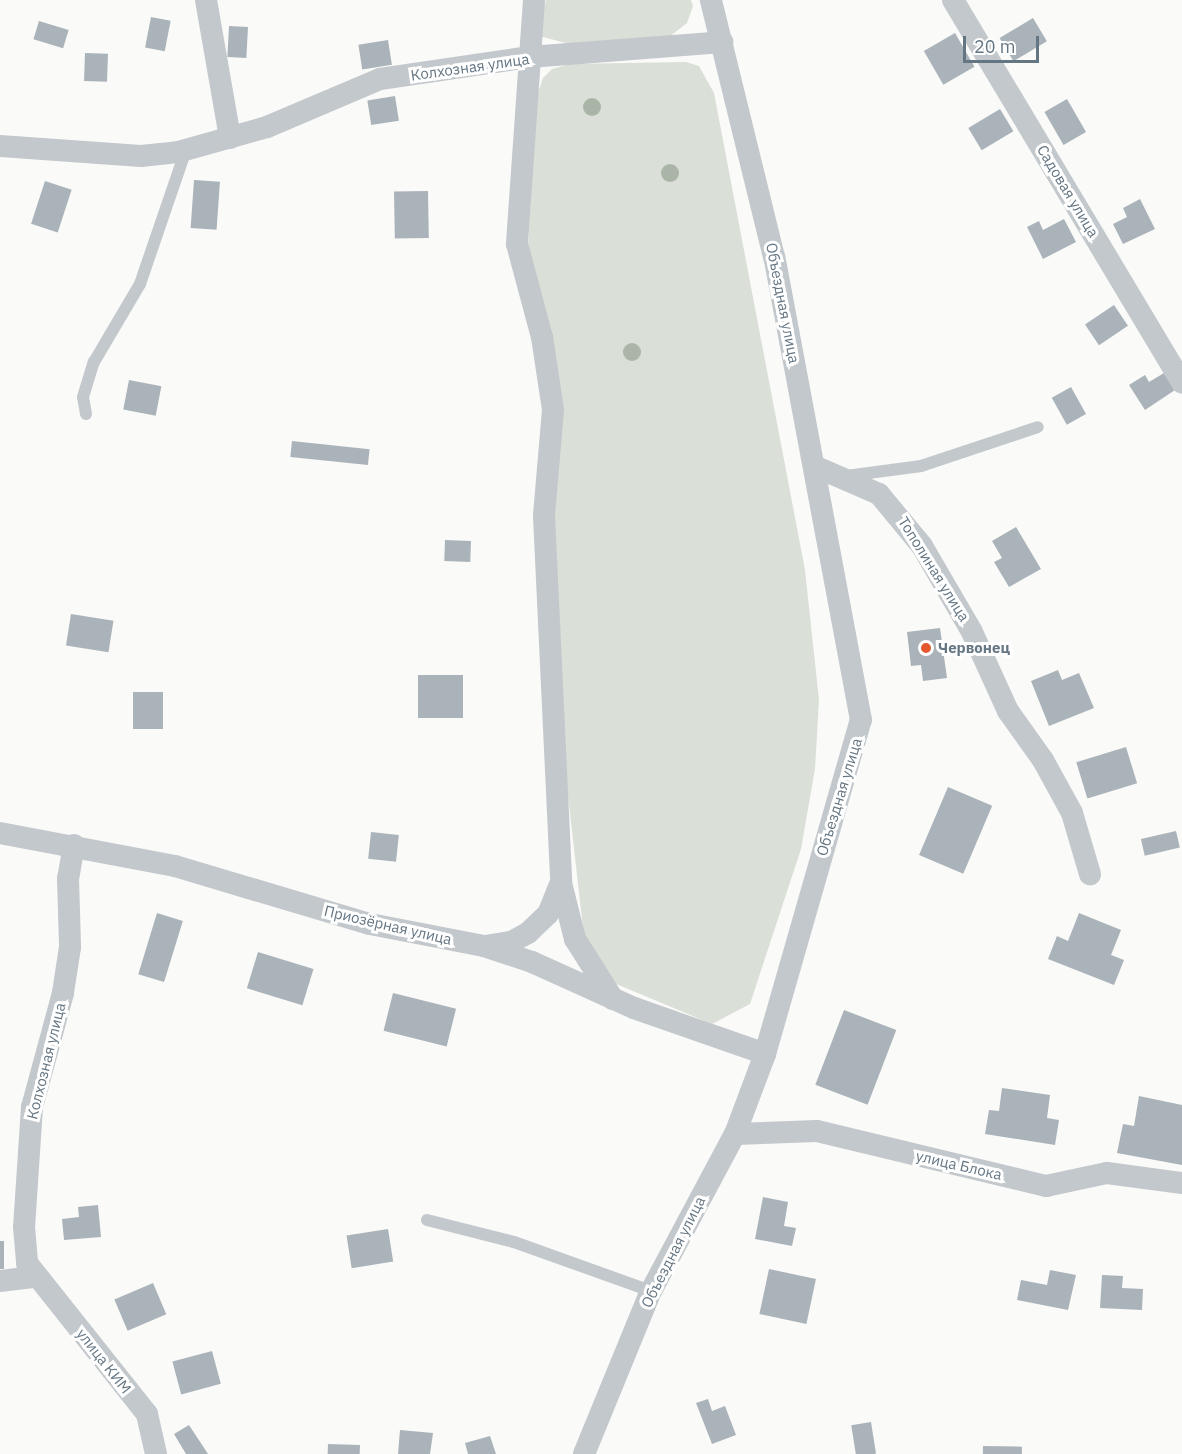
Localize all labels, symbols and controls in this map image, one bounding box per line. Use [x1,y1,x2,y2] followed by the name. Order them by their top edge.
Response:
[966,24,1042,62] scale bar
[974,35,1016,58] text: 20 m
[410,50,530,84] street label: Колхозная улица
[1033,142,1103,240] street label: Садовая улица
[762,241,804,365] street label: Объездная улица
[895,513,973,625] street label: Тополиная улица
[938,639,1010,657] place label: Червонец
[919,641,933,655] marker: Червонец
[813,736,865,858] street label: Объездная улица
[322,902,454,948] street label: Приозёрная улица
[23,1001,69,1121] street label: Колхозная улица
[914,1146,1004,1184] street label: улица Блока
[637,1193,709,1311] street label: Объездная улица
[73,1325,135,1397] street label: улица КИМ

